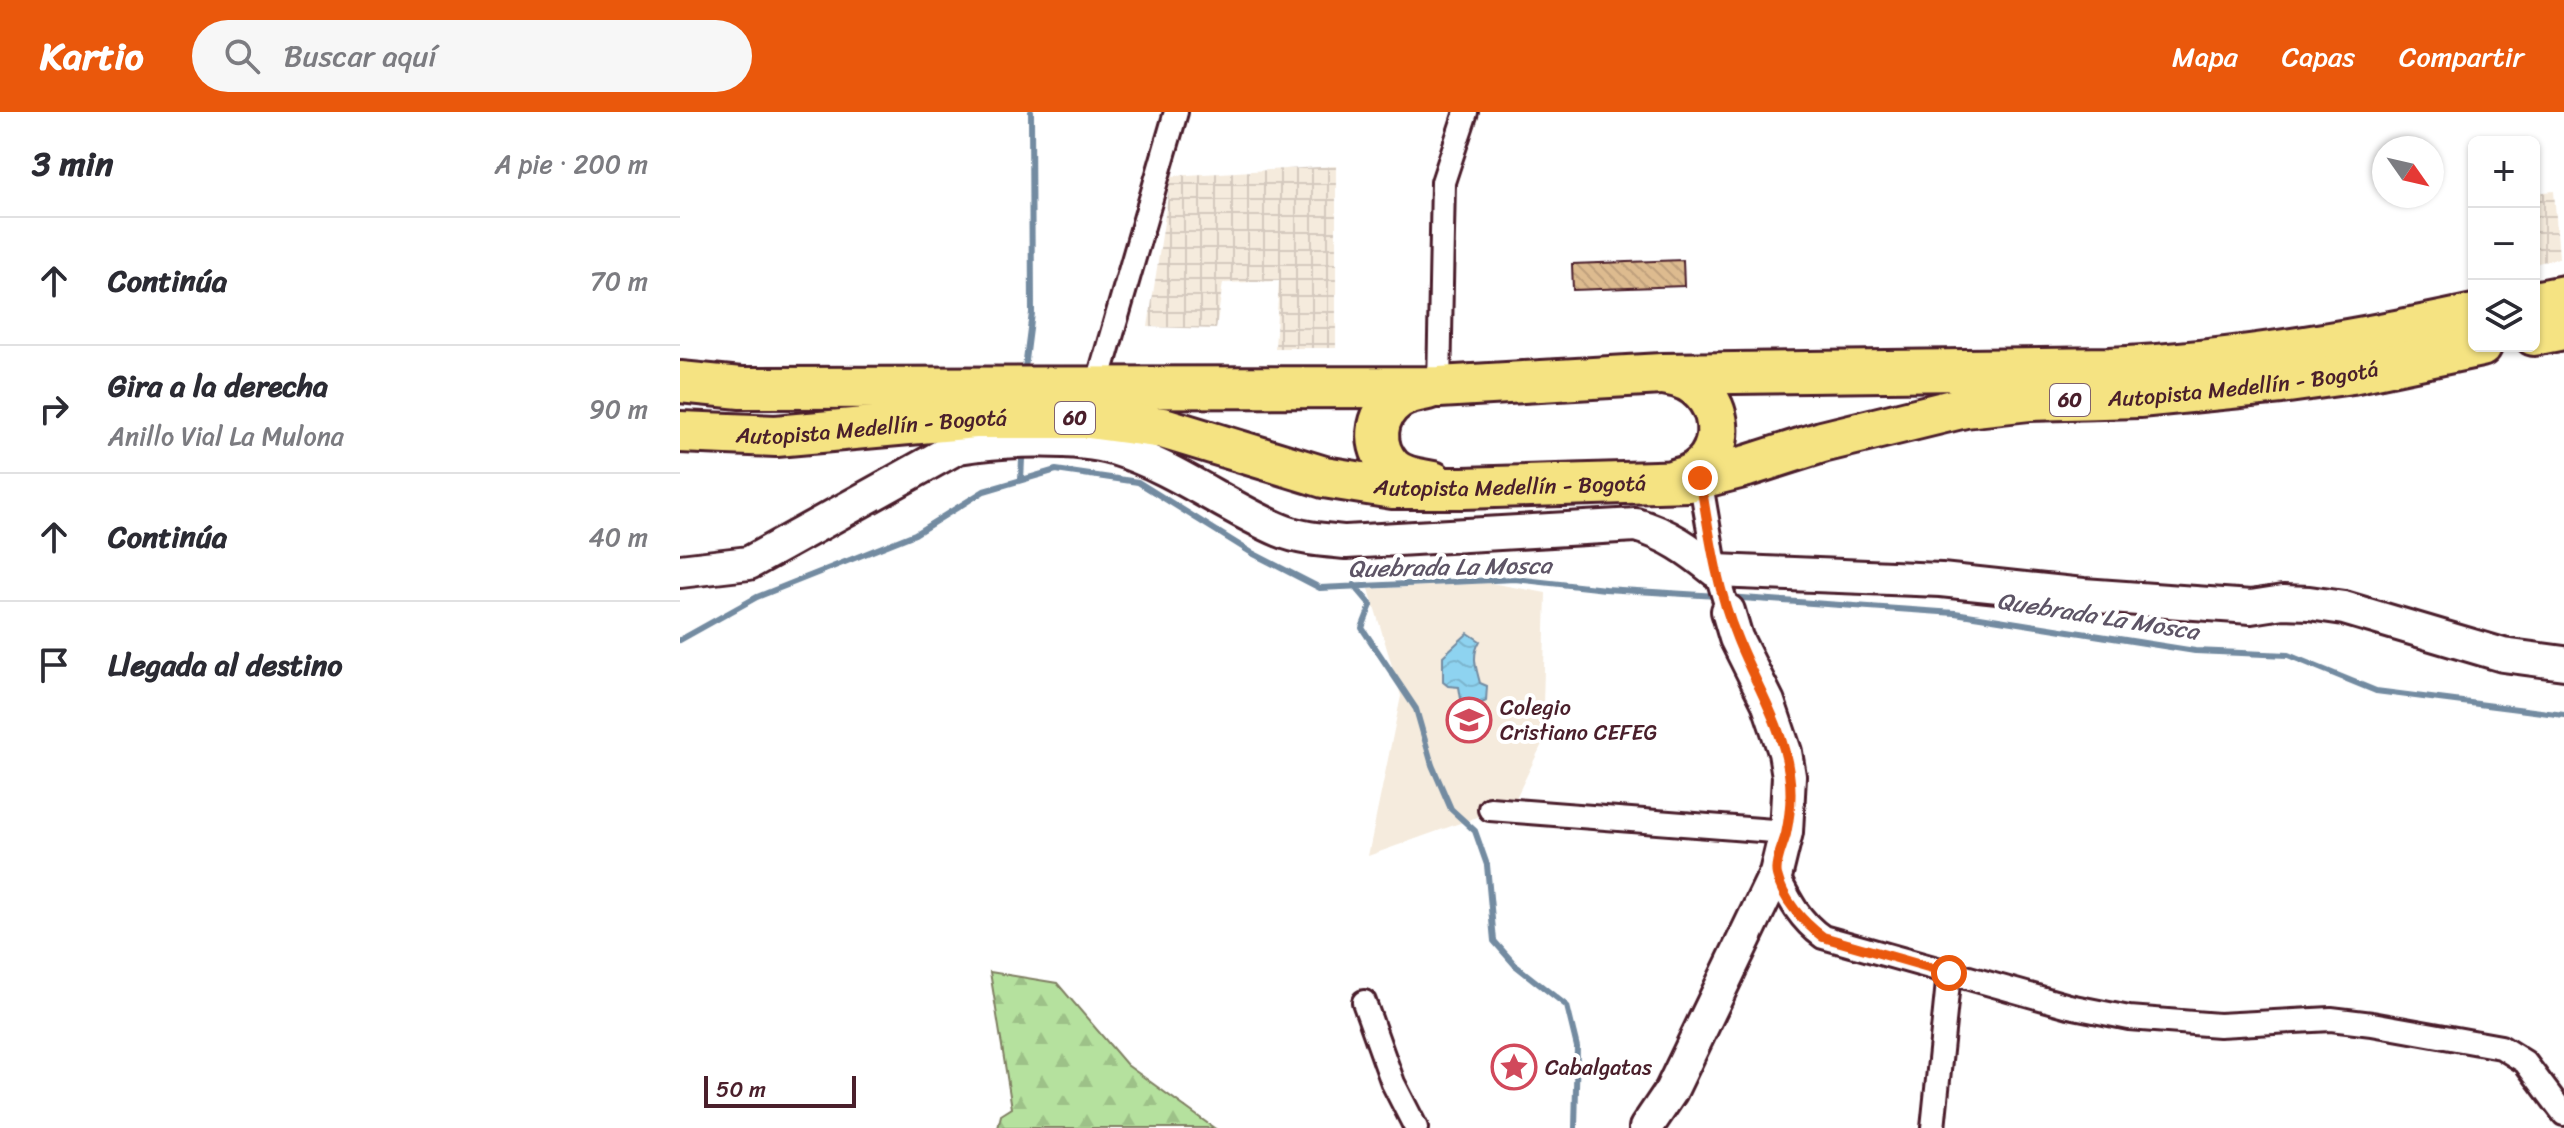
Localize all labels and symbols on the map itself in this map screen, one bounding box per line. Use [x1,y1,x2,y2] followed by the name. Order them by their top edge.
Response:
[2372,136,2444,208] north arrow
[2106,349,2382,418] street label: Autopista Medellín - Bogotá
[2050,384,2090,416] road number: 60
[734,399,1007,456] street label: Autopista Medellín - Bogotá
[1055,402,1095,434] road number: 60
[1682,460,1718,496] route end
[1370,463,1647,508] street label: Autopista Medellín - Bogotá
[1348,544,1554,590] water label: Quebrada La Mosca
[1994,579,2204,653] water label: Quebrada La Mosca
[1500,688,1658,752] place label: Colegio Cristiano CEFEG
[1445,696,1493,744] school or university icon: Colegio Cristiano CEFEG
[1931,955,1967,991] route start
[1490,1043,1538,1091] place icon: Cabalgatas
[1545,1048,1653,1087] place label: Cabalgatas
[704,1072,856,1108] scale bar

